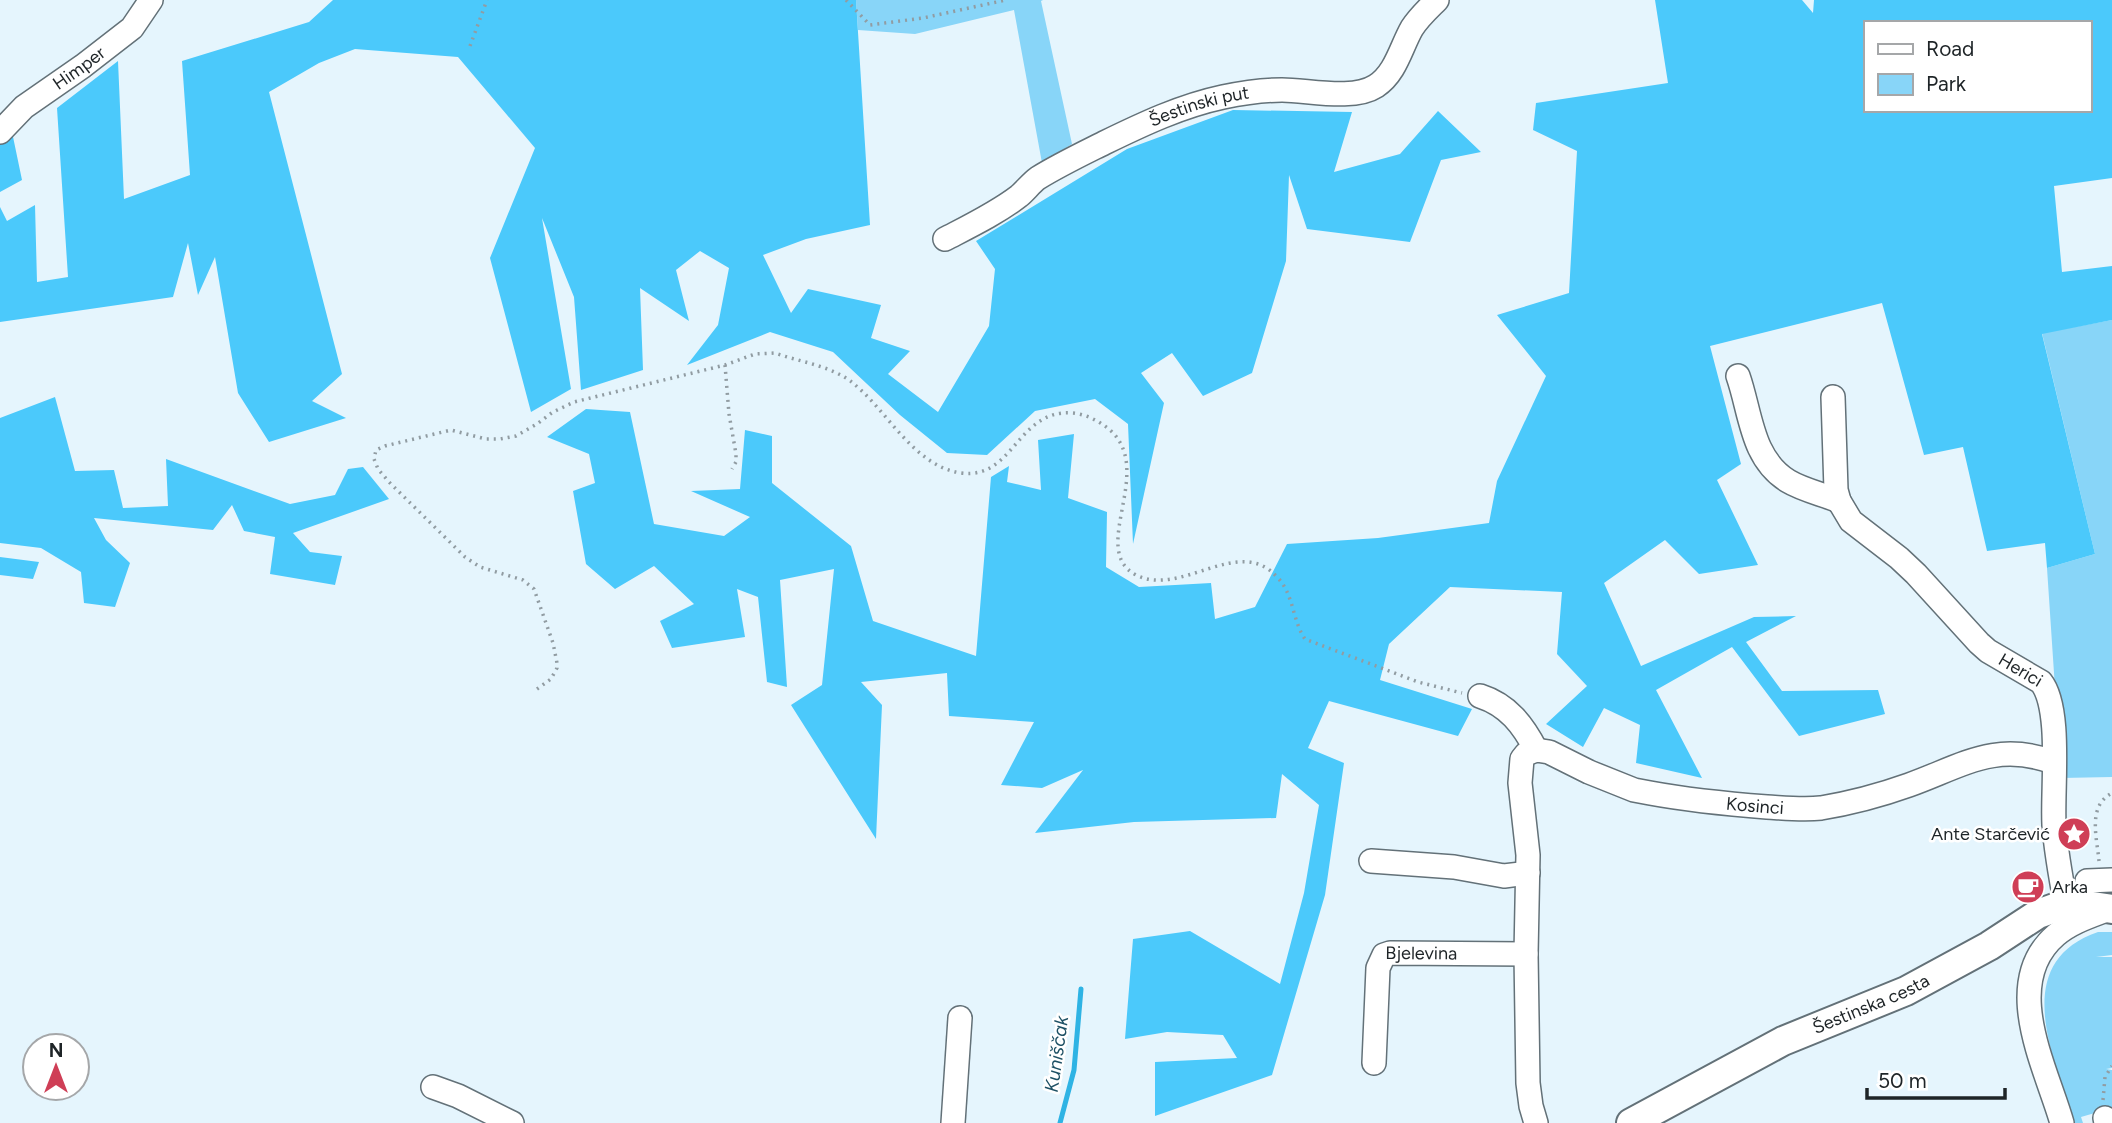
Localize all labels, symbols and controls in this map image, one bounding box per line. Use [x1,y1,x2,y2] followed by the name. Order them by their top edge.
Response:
[1864,21,2091,112] legend
[1926,36,1974,61] text: Road
[49,42,110,95] street label: Himper
[1926,71,1967,96] text: Park
[1146,82,1251,132] street label: Šestinski put
[1995,649,2047,692] street label: Herici
[1725,792,1784,819] street label: Kosinci
[2055,815,2093,853] place icon: Ante Starčević
[1931,823,2050,845] place label: Ante Starčević
[2009,868,2047,906] cafe icon: Arka
[2052,876,2088,898] place label: Arka
[1385,942,1457,964] street label: Bjelevina
[1809,969,1933,1039] street label: Šestinska cesta
[1040,1014,1073,1094] water label: Kuniščak
[21,1032,91,1102] north arrow
[49,1039,63,1062] text: N
[1867,1056,2005,1100] scale bar
[1878,1068,1927,1093] text: 50 m

